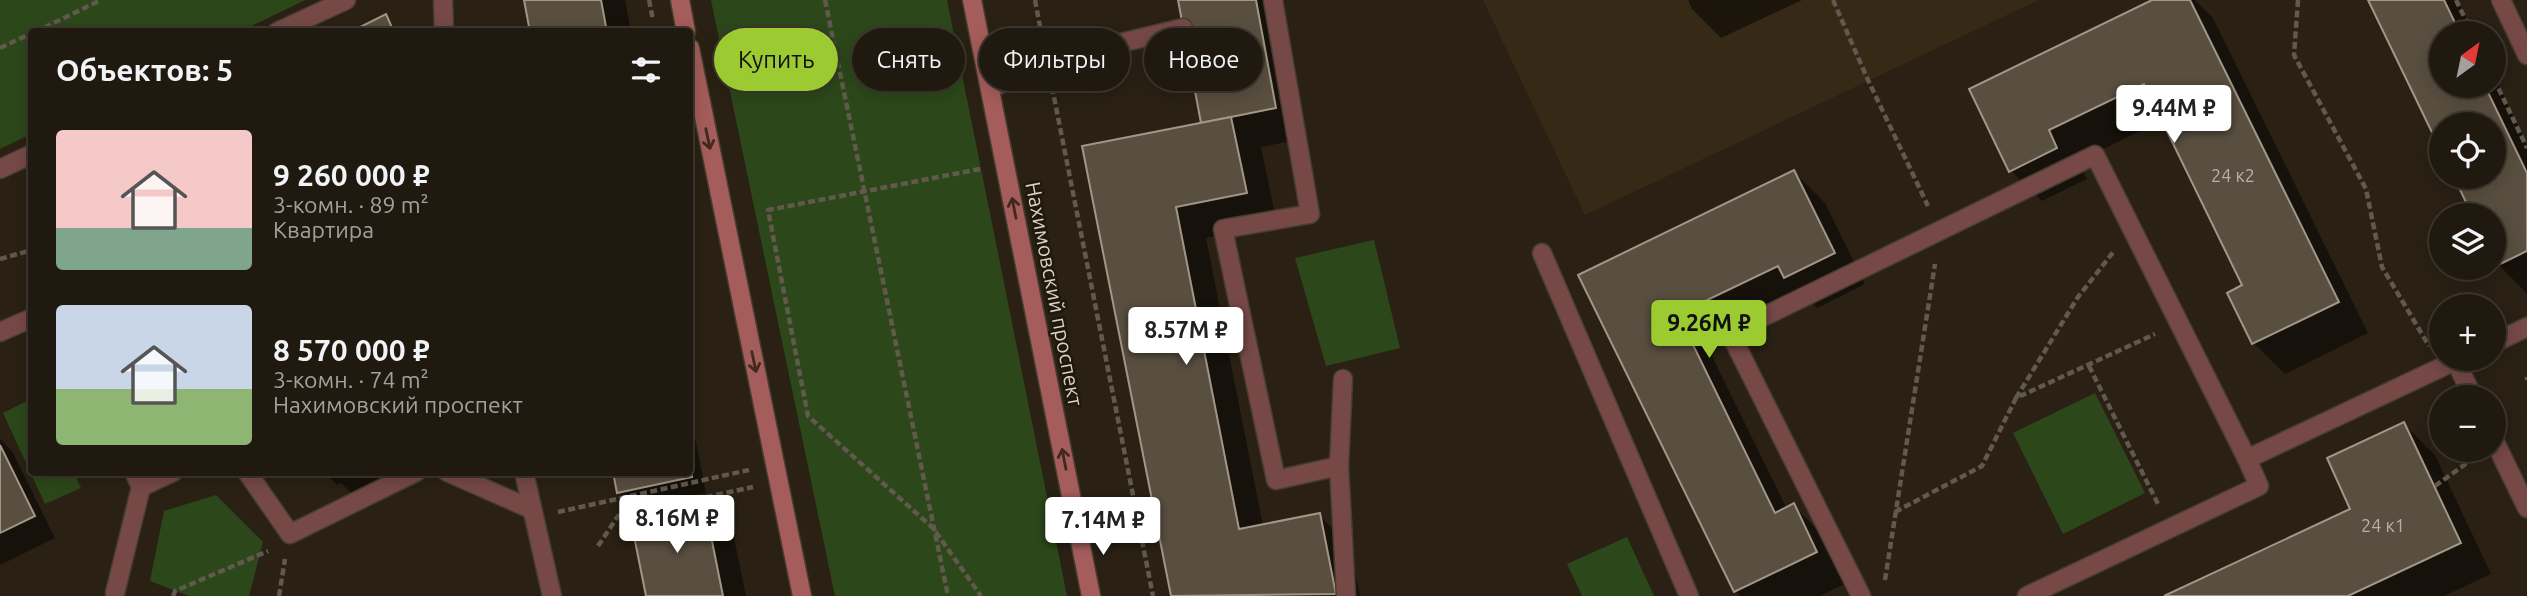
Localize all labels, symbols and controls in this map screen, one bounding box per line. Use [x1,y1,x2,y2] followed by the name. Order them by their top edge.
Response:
[2429,21,2506,98] north arrow
[2429,21,2506,462] map controls
[714,28,838,91] chip: Купить
[852,28,965,91] chip: Снять
[979,28,1130,91] chip: Фильтры
[1144,28,1263,91] chip: Новое
[627,51,665,89] icon: filters
[56,53,233,87] text: Объектов: 5
[2109,86,2239,145] pin: 9.44M ₽
[2132,95,2216,120] text: 9.44M ₽
[2429,112,2506,189] button: locate
[702,127,716,150] one-way arrow
[112,158,196,242] icon: home
[273,158,430,192] text: 9 260 000 ₽
[2211,165,2255,185] house number: 24 к2
[1021,180,1089,409] street label: Нахимовский проспект
[273,192,429,217] text: 3-комн. · 89 m²
[1006,197,1020,220] one-way arrow
[2429,203,2506,280] button: layers
[273,217,374,242] text: Квартира
[2429,294,2506,371] button: +
[1644,300,1774,360] pin: 9.26M ₽
[1121,308,1251,367] pin: 8.57M ₽
[1667,310,1751,335] text: 9.26M ₽
[1144,317,1228,342] text: 8.57M ₽
[112,333,196,417] icon: home
[273,333,430,367] text: 8 570 000 ₽
[748,350,761,373] one-way arrow
[273,367,429,392] text: 3-комн. · 74 m²
[2429,385,2506,462] button: −
[273,392,523,417] text: Нахимовский проспект
[1056,448,1070,471] one-way arrow
[612,496,742,555] pin: 8.16M ₽
[1038,498,1168,557] pin: 7.14M ₽
[635,505,719,530] text: 8.16M ₽
[1061,507,1145,532] text: 7.14M ₽
[2361,515,2405,535] house number: 24 к1

